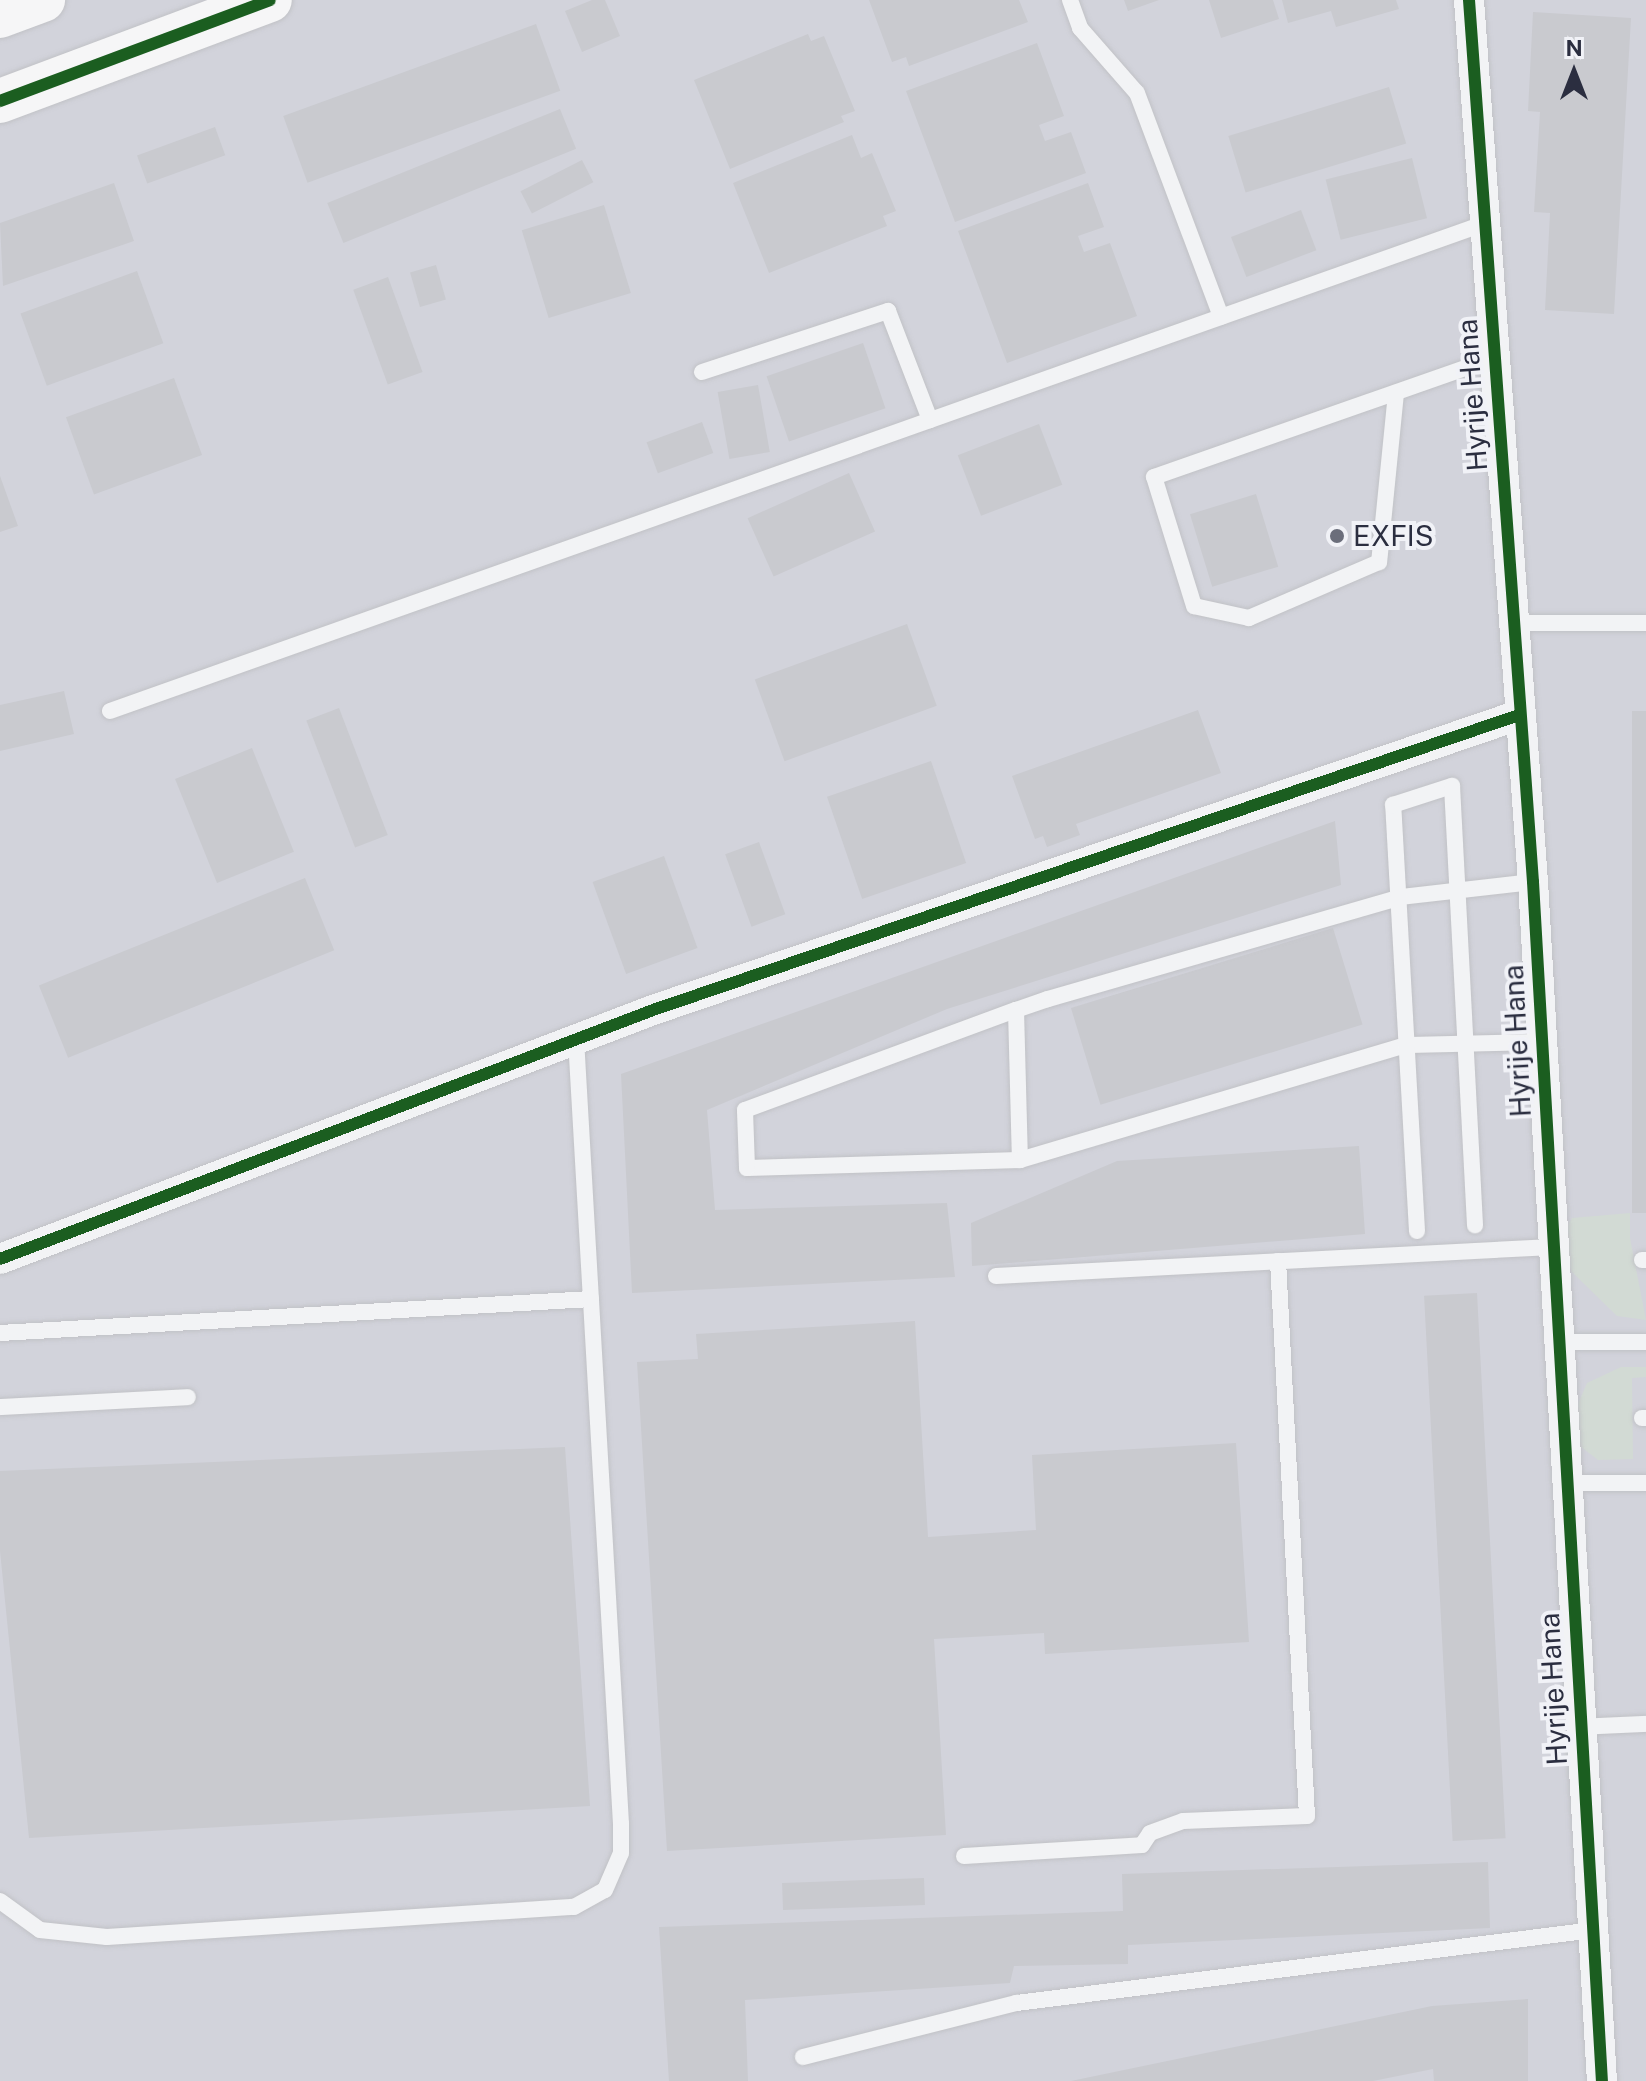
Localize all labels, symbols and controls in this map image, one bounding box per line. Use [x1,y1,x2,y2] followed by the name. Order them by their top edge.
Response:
[1534,32,1614,112] north arrow
[1565,35,1583,61] text: N
[1450,318,1494,472] street label: Hyrije Hana
[1353,519,1434,553] place label: EXFIS
[1328,527,1346,545] marker: EXFIS
[1496,964,1538,1118] street label: Hyrije Hana
[1532,1612,1574,1766] street label: Hyrije Hana

